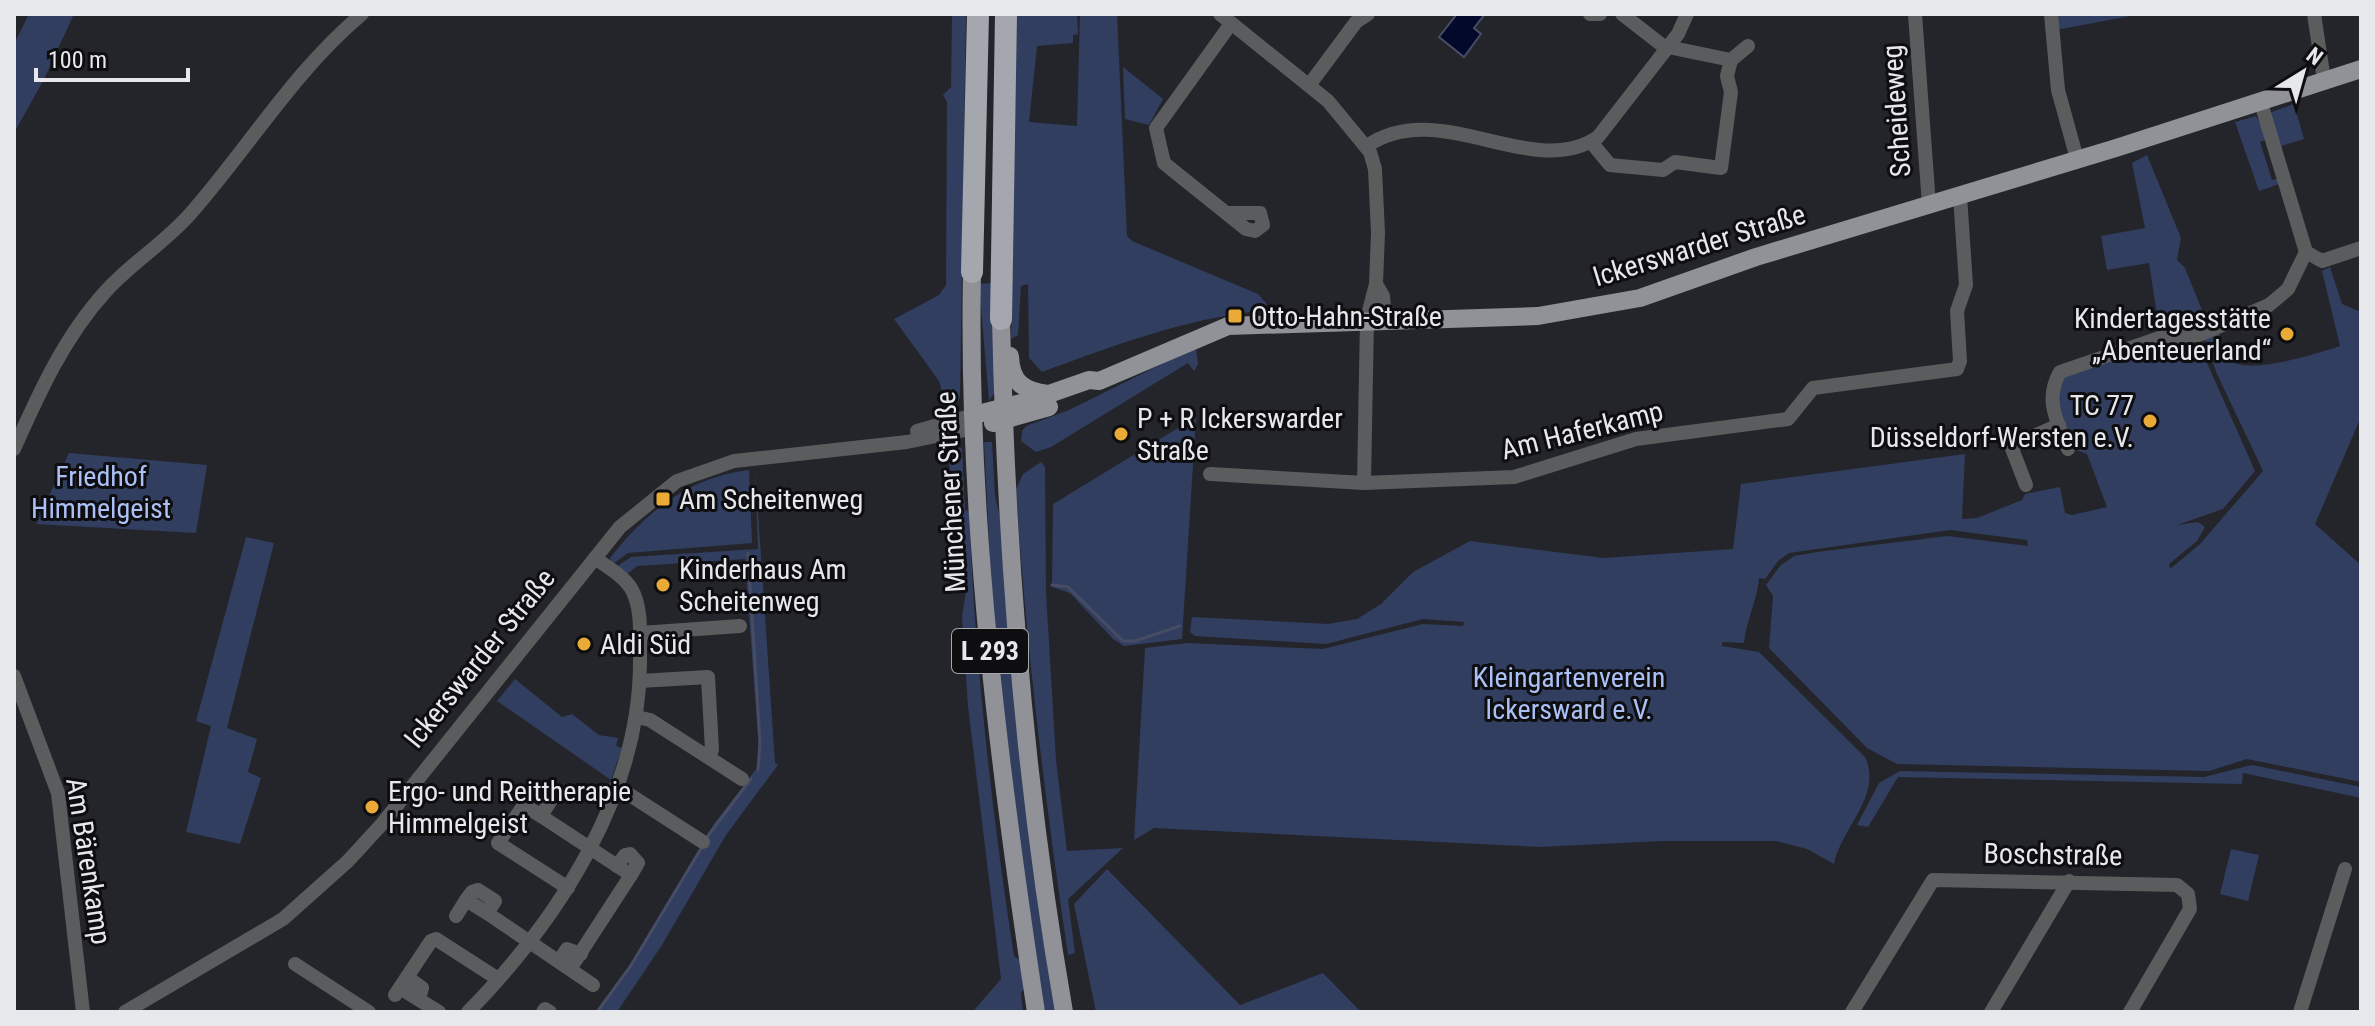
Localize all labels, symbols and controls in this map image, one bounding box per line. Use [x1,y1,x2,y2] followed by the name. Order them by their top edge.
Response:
[36,32,188,82] scale bar
[2263,32,2343,112] north arrow
[2302,42,2328,70] text: N
[1875,44,1918,178] street label: Scheideweg
[48,46,107,74] text: 100 m
[1589,197,1809,293] street label: Ickerswarder Straße
[1251,300,1442,333] place label: Otto-Hahn-Straße
[2074,302,2271,367] place label: Kindertagesstätte „Abenteuerland“
[1226,307,1244,325] marker: Otto-Hahn-Straße
[2278,325,2296,343] marker: Kindertagesstätte „Abenteuerland“
[1870,389,2134,454] place label: TC 77 Düsseldorf-Wersten e.V.
[929,391,972,593] street label: Münchener Straße
[1498,394,1666,467] street label: Am Haferkamp
[1137,402,1343,467] place label: P + R Ickerswarder Straße
[2141,412,2159,430] marker: TC 77 Düsseldorf-Wersten e.V.
[1112,425,1130,443] marker: P + R Ickerswarder Straße
[31,460,171,525] park label: Friedhof Himmelgeist
[679,483,863,516] place label: Am Scheitenweg
[654,490,672,508] marker: Am Scheitenweg
[679,553,847,618] place label: Kinderhaus Am Scheitenweg
[397,562,562,754] street label: Ickerswarder Straße
[654,576,672,594] marker: Kinderhaus Am Scheitenweg
[600,628,691,661] place label: Aldi Süd
[952,629,1028,673] road number: L 293
[575,635,593,653] marker: Aldi Süd
[1473,661,1665,726] park label: Kleingartenverein Ickersward e.V.
[59,775,118,947] street label: Am Bärenkamp
[388,775,631,840] place label: Ergo- und Reittherapie Himmelgeist
[363,798,381,816] marker: Ergo- und Reittherapie Himmelgeist
[1983,837,2123,872] street label: Boschstraße

